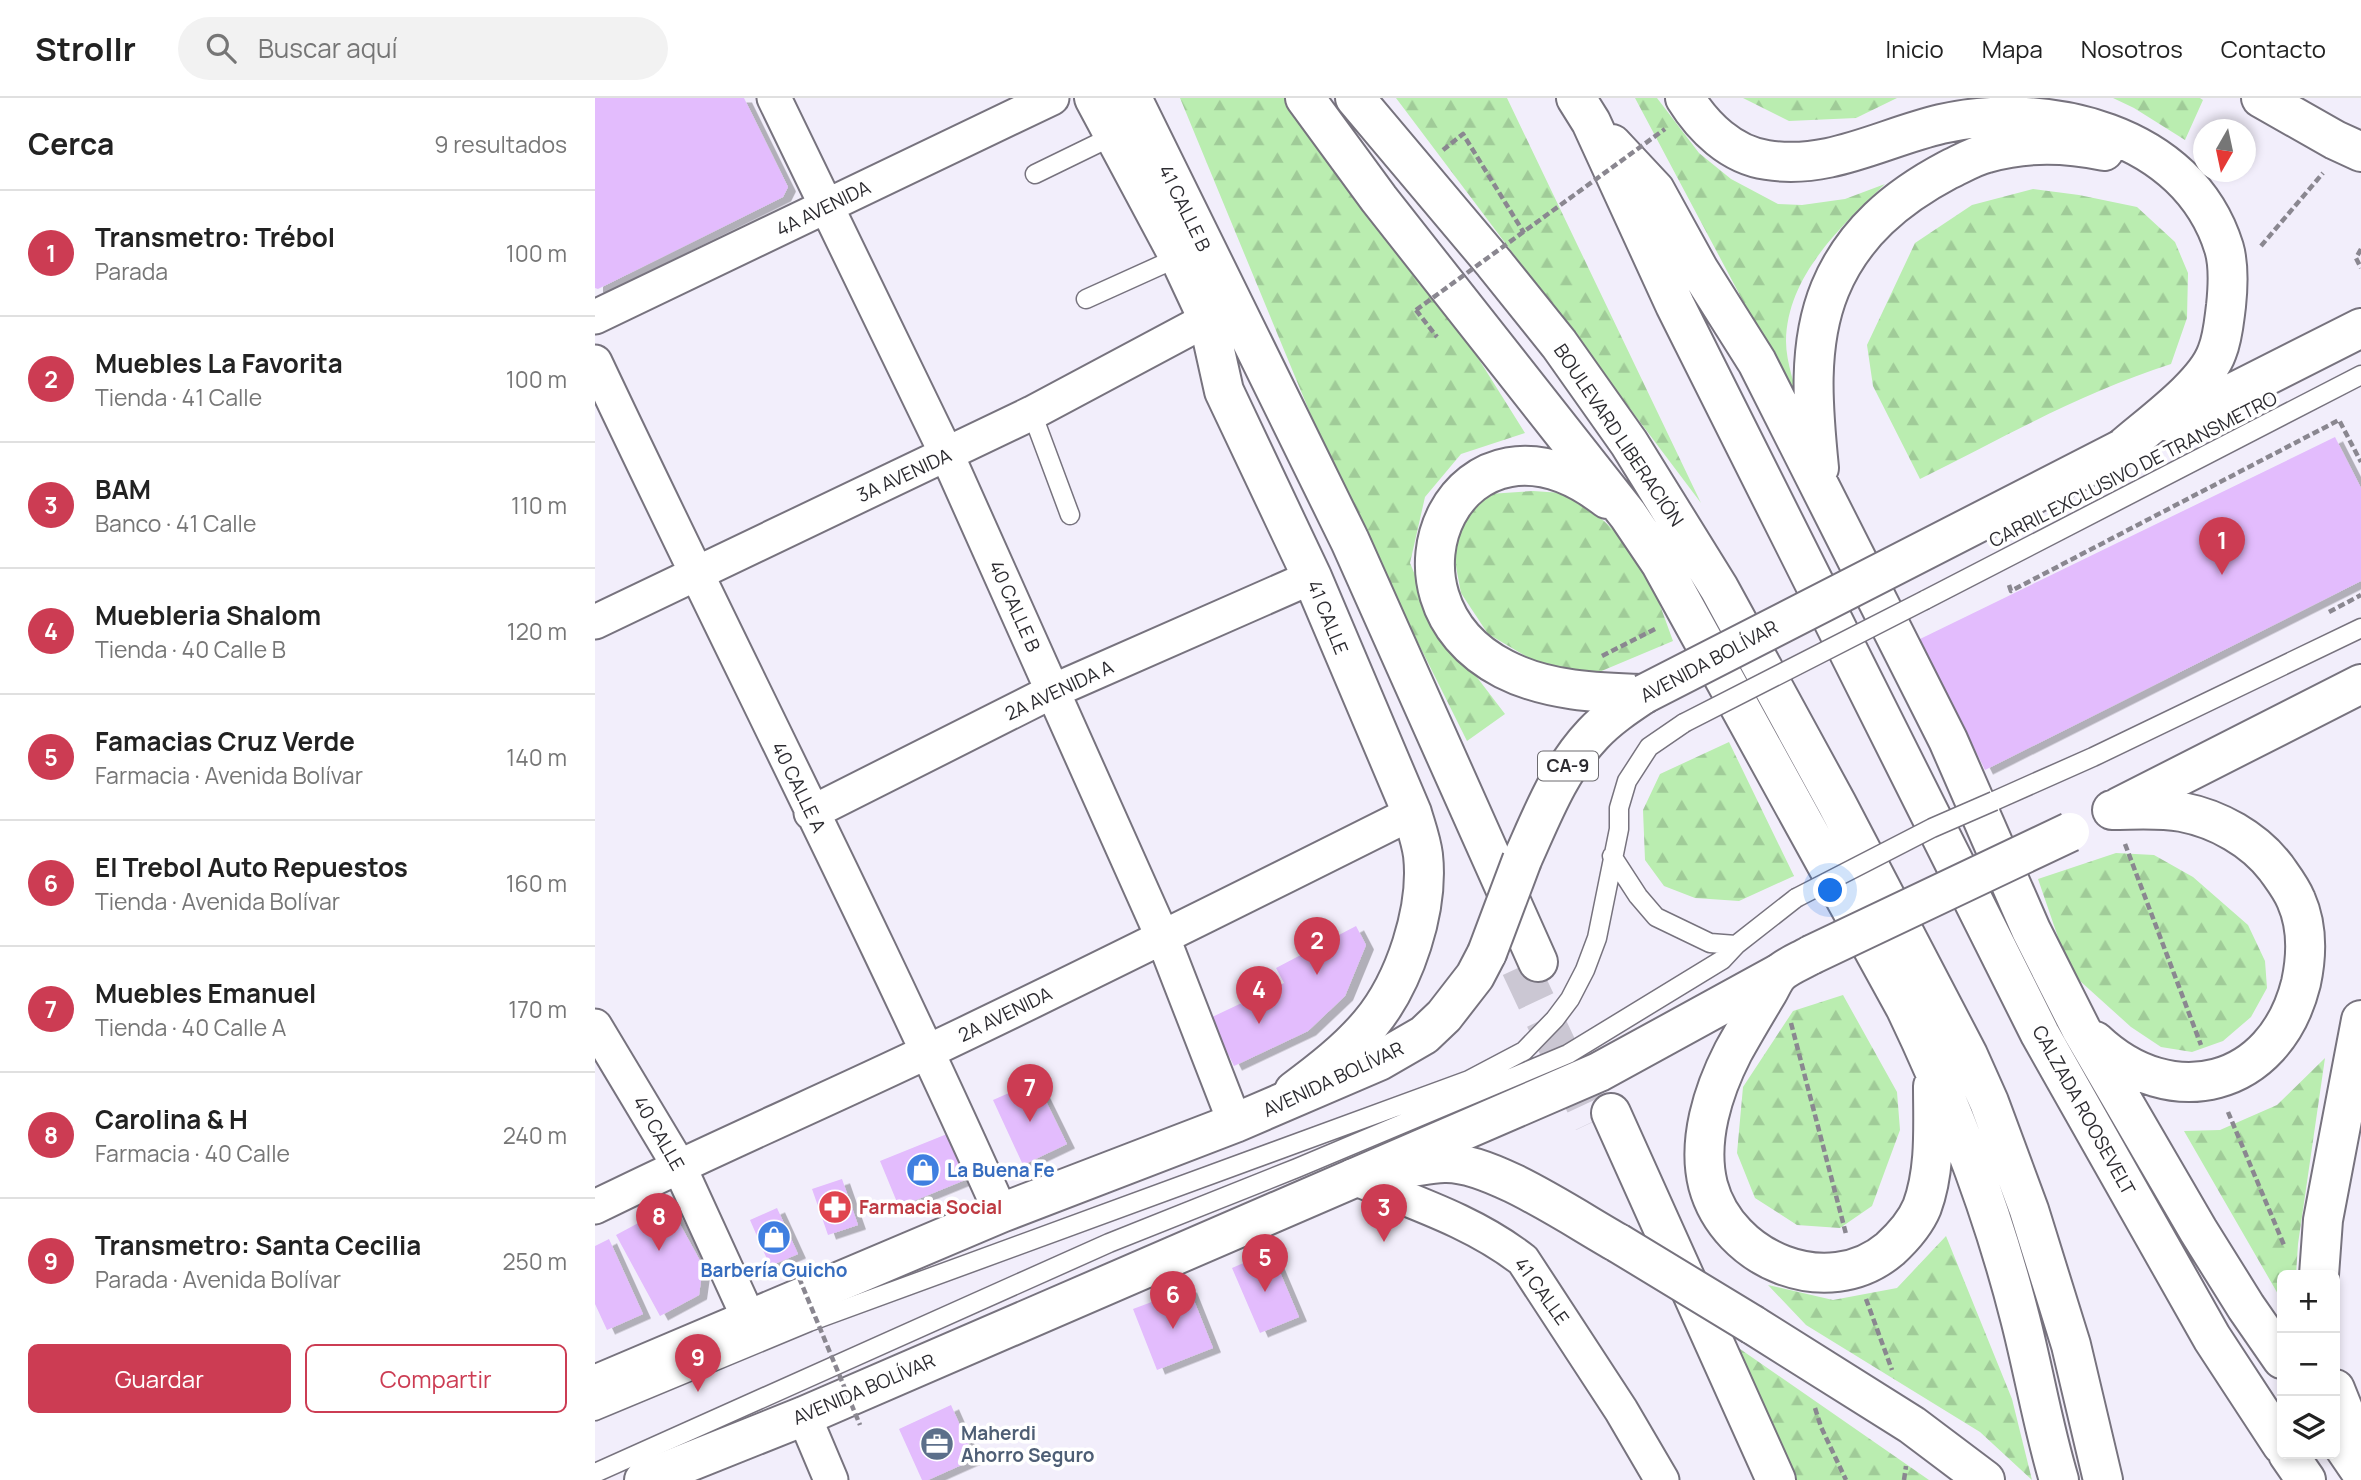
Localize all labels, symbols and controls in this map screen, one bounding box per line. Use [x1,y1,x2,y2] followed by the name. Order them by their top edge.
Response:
[178,17,668,80] search box
[35,26,136,71] text: Strollr
[202,29,240,67] icon: search
[258,30,398,66] text: Buscar aquí
[1886,32,1944,65] text: Inicio
[1982,32,2043,65] text: Mapa
[2081,32,2183,65] text: Nosotros
[2221,32,2326,65] text: Contacto
[2193,119,2256,182] north arrow
[28,123,114,164] text: Cerca
[434,128,567,160] text: 9 resultados
[1153,160,1217,256] street label: 41 CALLE B
[771,174,875,242] street label: 4A AVENIDA
[95,219,335,255] text: Transmetro: Trébol
[46,237,56,269] text: 1
[506,237,567,269] text: 100 m
[95,255,168,287] text: Parada
[1548,339,1690,531] street label: BOULEVARD LIBERACIÓN
[95,345,343,381] text: Muebles La Favorita
[44,363,58,395] text: 2
[506,363,567,395] text: 100 m
[95,381,262,413] text: Tienda · 41 Calle
[1984,385,2282,553] street label: CARRIL EXCLUSIVO DE TRANSMETRO
[853,442,955,508] street label: 3A AVENIDA
[95,471,151,507] text: BAM
[44,489,58,521] text: 3
[511,489,567,521] text: 110 m
[95,507,256,539] text: Banco · 41 Calle
[2199,517,2245,575] pin: 1
[983,556,1047,656] street label: 40 CALLE B
[1301,576,1355,658] street label: 41 CALLE
[95,597,321,633] text: Muebleria Shalom
[1636,614,1782,708] street label: AVENIDA BOLÍVAR
[44,615,58,647] text: 4
[507,615,567,647] text: 120 m
[95,633,286,665] text: Tienda · 40 Calle B
[1000,653,1118,727] street label: 2A AVENIDA A
[95,723,355,759] text: Famacias Cruz Verde
[766,737,832,837] street label: 40 CALLE A
[44,741,58,773] text: 5
[506,741,567,773] text: 140 m
[1538,752,1598,780] road number: CA-9
[95,759,363,791] text: Farmacia · Avenida Bolívar
[95,849,408,885] text: El Trebol Auto Repuestos
[44,867,58,899] text: 6
[506,867,567,899] text: 160 m
[1813,873,1847,907] your location
[95,885,340,917] text: Tienda · Avenida Bolívar
[1294,917,1340,975] pin: 2
[1236,966,1282,1024] pin: 4
[95,975,316,1011] text: Muebles Emanuel
[954,980,1056,1048] street label: 2A AVENIDA
[45,993,57,1025] text: 7
[508,993,567,1025] text: 170 m
[95,1011,286,1043] text: Tienda · 40 Calle A
[2026,1020,2142,1200] street label: CALZADA ROOSEVELT
[1258,1035,1408,1123] street label: AVENIDA BOLÍVAR
[1007,1064,1053,1122] pin: 7
[627,1091,691,1175] street label: 40 CALLE
[95,1101,248,1137] text: Carolina & H
[44,1119,58,1151] text: 8
[503,1119,567,1151] text: 240 m
[95,1137,290,1169] text: Farmacia · 40 Calle
[904,1151,942,1189] shop icon: La Buena Fe
[947,1157,1055,1183] place label: La Buena Fe
[1361,1184,1407,1242] pin: 3
[816,1188,854,1226] pharmacy icon: Farmacia Social
[636,1193,682,1251] pin: 8
[859,1194,1002,1220] place label: Farmacia Social
[755,1218,793,1256] shop icon: Barbería Guicho
[95,1227,421,1263] text: Transmetro: Santa Cecilia
[1242,1234,1288,1292] pin: 5
[44,1245,58,1277] text: 9
[502,1245,567,1277] text: 250 m
[1509,1252,1575,1330] street label: 41 CALLE
[701,1257,848,1283] place label: Barbería Guicho
[95,1263,341,1295] text: Parada · Avenida Bolívar
[2277,1270,2340,1459] map controls
[2277,1270,2340,1333] button: +
[1150,1271,1196,1329] pin: 6
[2277,1333,2340,1396] button: −
[675,1334,721,1392] pin: 9
[28,1344,291,1413] button: Guardar
[305,1344,567,1413] button: Compartir
[789,1347,939,1431] street label: AVENIDA BOLÍVAR
[2277,1396,2340,1459] button: layers
[961,1420,1095,1468] place label: Maherdi Ahorro Seguro
[918,1425,956,1463] office icon: Maherdi Ahorro Seguro

